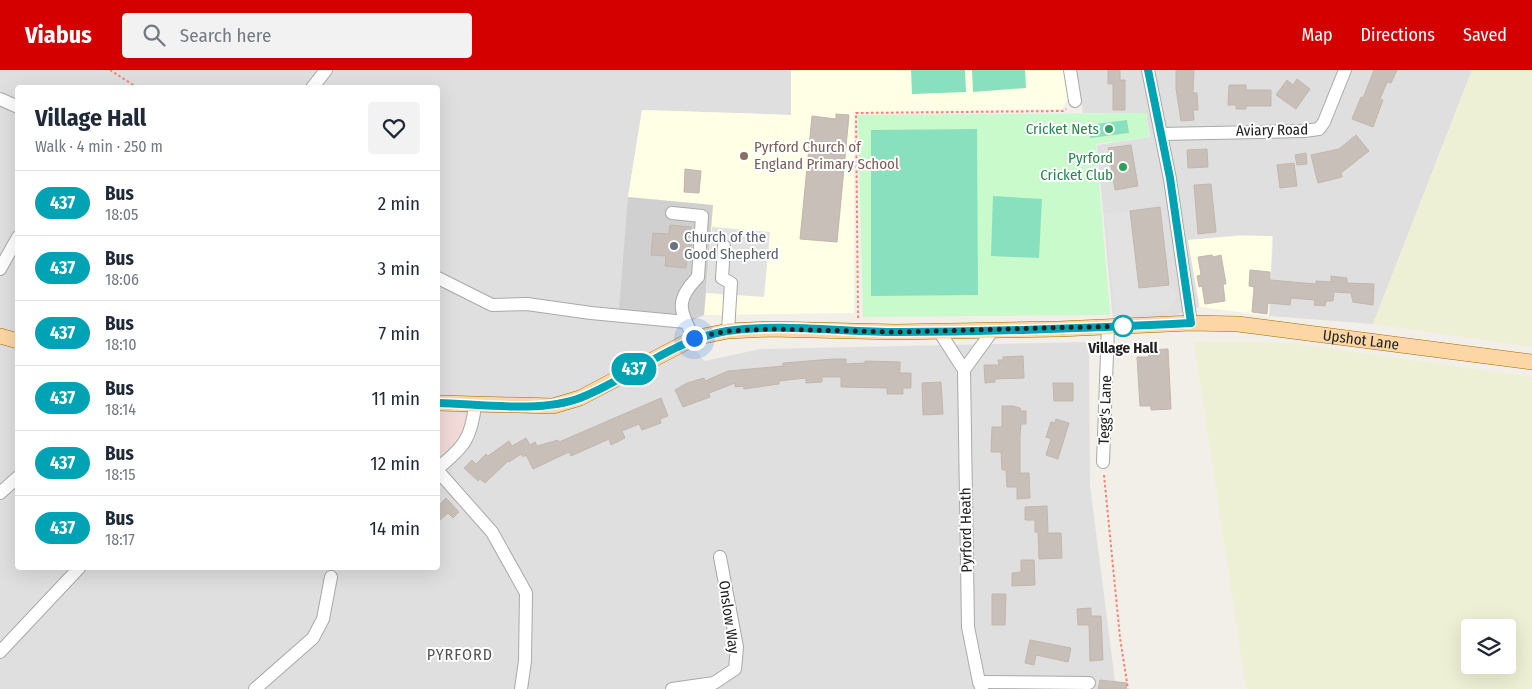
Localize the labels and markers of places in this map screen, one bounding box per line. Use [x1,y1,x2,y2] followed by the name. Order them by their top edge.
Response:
[1026,120,1099,138] place label: Cricket Nets
[1103,123,1115,135] marker: Cricket Nets
[754,138,899,173] place label: Pyrford Church of England Primary School
[1040,149,1113,184] place label: Pyrford Cricket Club
[738,150,750,162] marker: Pyrford Church of England Primary School
[1117,161,1129,173] marker: Pyrford Cricket Club
[684,228,779,263] place label: Church of the Good Shepherd
[668,240,680,252] marker: Church of the Good Shepherd
[1112,315,1134,337] marker: Village Hall
[1087,339,1159,357] place label: Village Hall

